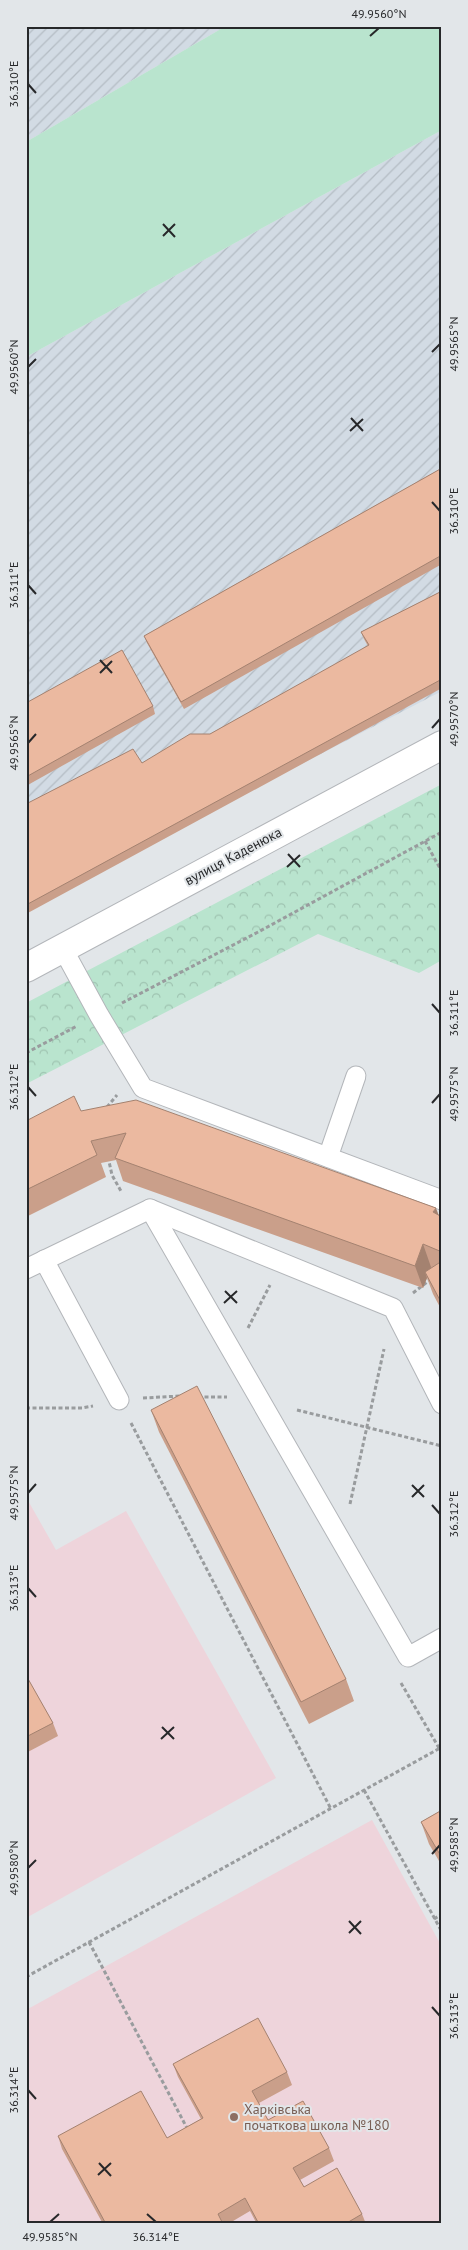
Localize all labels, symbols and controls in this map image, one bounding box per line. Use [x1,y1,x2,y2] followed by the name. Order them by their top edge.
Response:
[352,6,406,21] text: 49.9560°N
[6,61,21,107] text: 36.310°E
[446,317,461,371] text: 49.9565°N
[6,340,21,394] text: 49.9560°N
[446,488,461,534] text: 36.310°E
[6,562,21,608] text: 36.311°E
[446,692,461,746] text: 49.9570°N
[6,716,21,770] text: 49.9565°N
[181,823,285,889] street label: вулиця Каденюка
[446,990,461,1036] text: 36.311°E
[6,1064,21,1110] text: 36.312°E
[446,1067,461,1121] text: 49.9575°N
[6,1466,21,1520] text: 49.9575°N
[446,1491,461,1537] text: 36.312°E
[6,1565,21,1611] text: 36.313°E
[446,1818,461,1872] text: 49.9585°N
[6,1841,21,1895] text: 49.9580°N
[446,1993,461,2039] text: 36.313°E
[6,2067,21,2113] text: 36.314°E
[244,2100,390,2134] place label: Харківська початкова школа №180
[228,2111,240,2123] marker: Харківська початкова школа №180
[23,2229,77,2244] text: 49.9585°N
[133,2229,179,2244] text: 36.314°E

